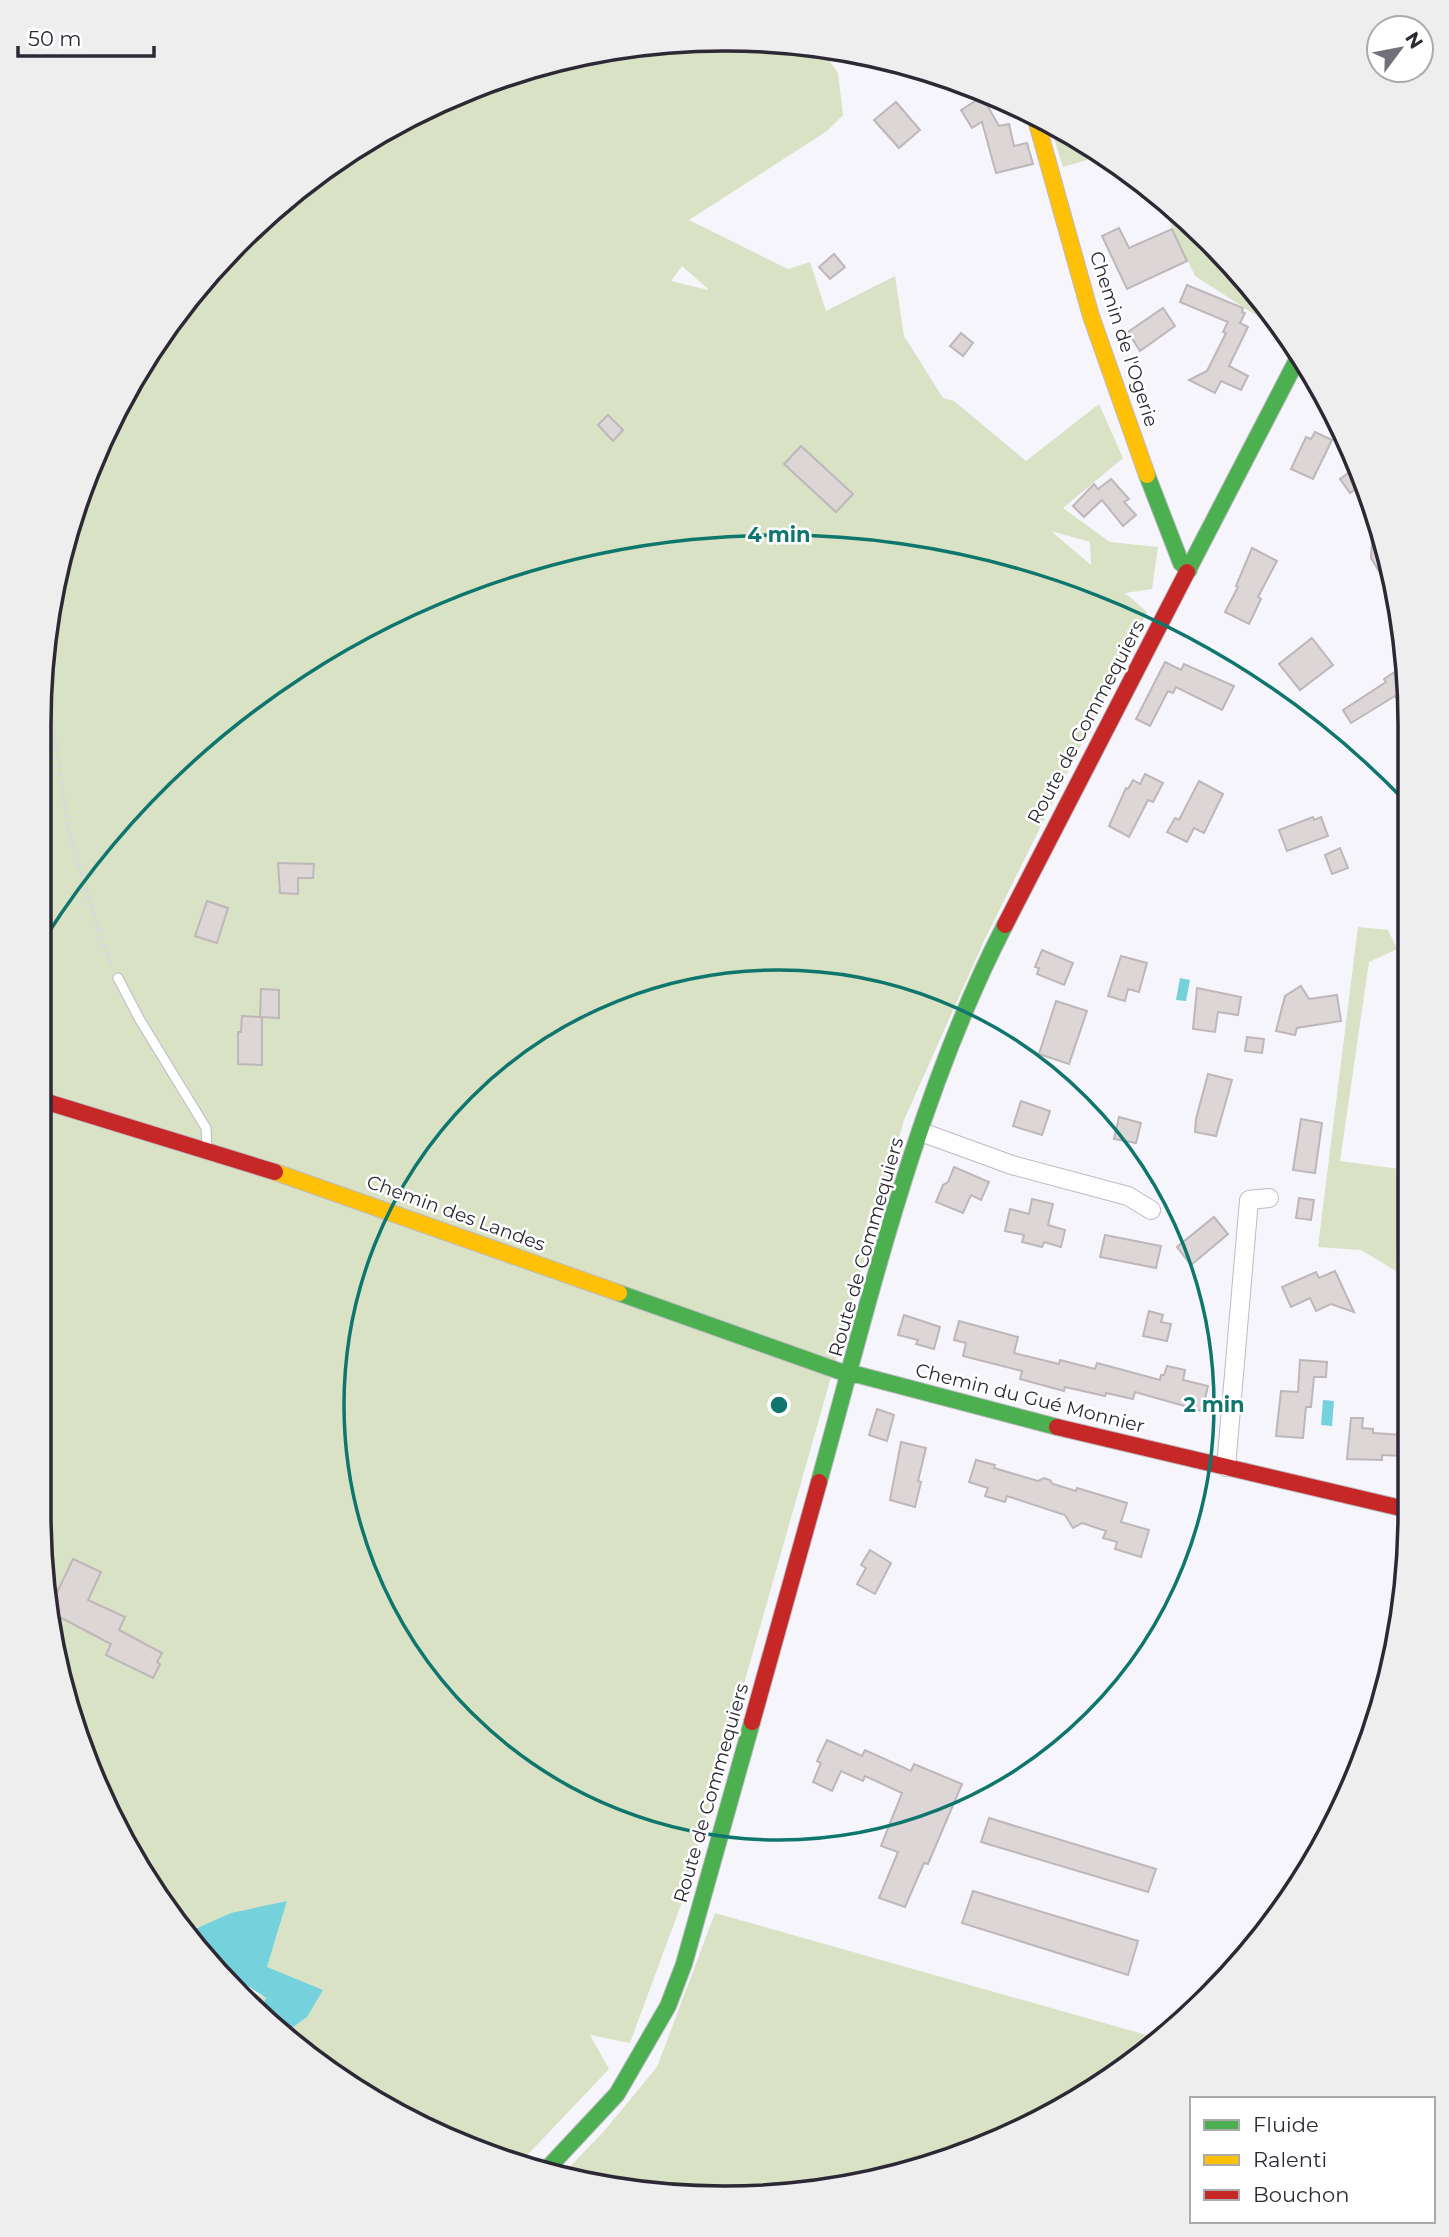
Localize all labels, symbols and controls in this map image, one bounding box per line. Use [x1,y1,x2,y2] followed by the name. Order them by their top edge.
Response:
[18,14,154,58] scale bar
[1365,14,1435,84] north arrow
[28,26,82,51] text: 50 m
[1400,28,1428,53] text: N
[1085,248,1163,430] street label: Chemin de l'Ogerie
[747,522,811,547] text: 4 min
[1022,616,1150,828] street label: Route de Commequiers
[824,1135,908,1359] street label: Route de Commequiers
[364,1170,548,1256] street label: Chemin des Landes
[913,1358,1147,1438] street label: Chemin du Gué Monnier
[1183,1392,1245,1417] text: 2 min
[767,1393,791,1417] centre of rings
[669,1681,753,1905] street label: Route de Commequiers
[1190,2097,1435,2223] legend
[1253,2112,1319,2137] text: Fluide
[1253,2147,1327,2172] text: Ralenti
[1253,2182,1349,2207] text: Bouchon

